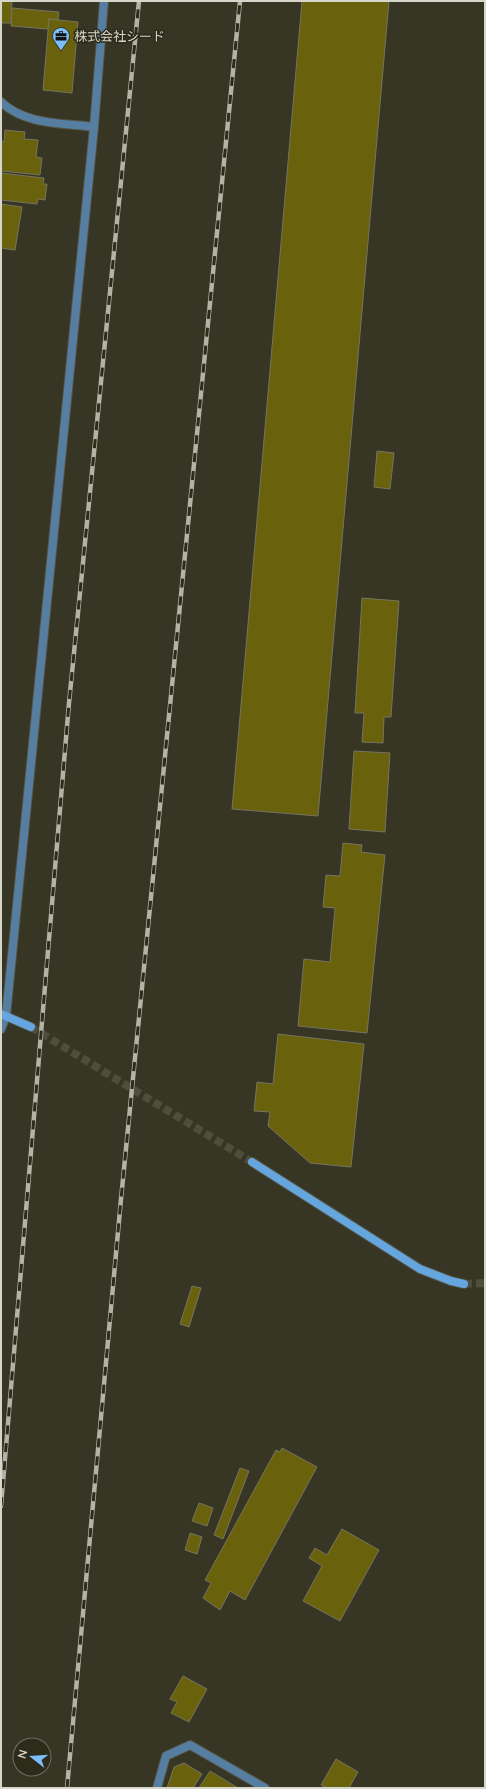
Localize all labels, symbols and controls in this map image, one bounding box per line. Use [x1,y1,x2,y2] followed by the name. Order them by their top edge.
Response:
[51,26,71,51] office icon: 株式会社シード
[74,28,165,44] place label: 株式会社シード
[12,1737,52,1777] north arrow
[15,1748,29,1760] text: N

